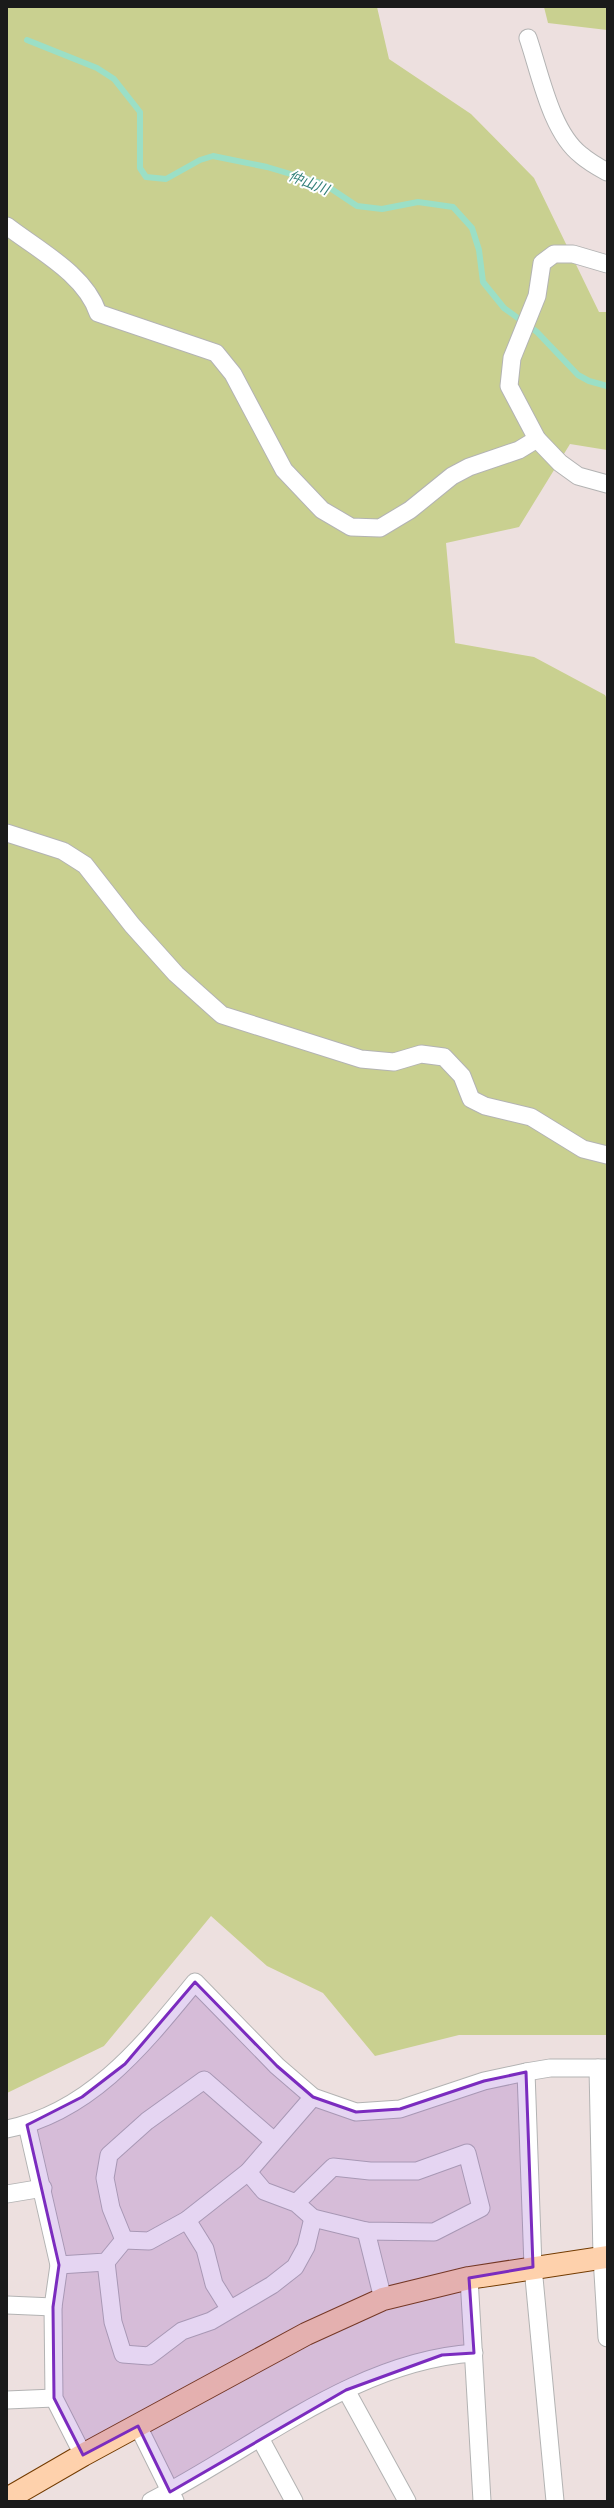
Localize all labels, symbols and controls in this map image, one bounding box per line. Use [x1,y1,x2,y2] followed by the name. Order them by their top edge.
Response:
[286,166,334,199] water label: 仲山川

